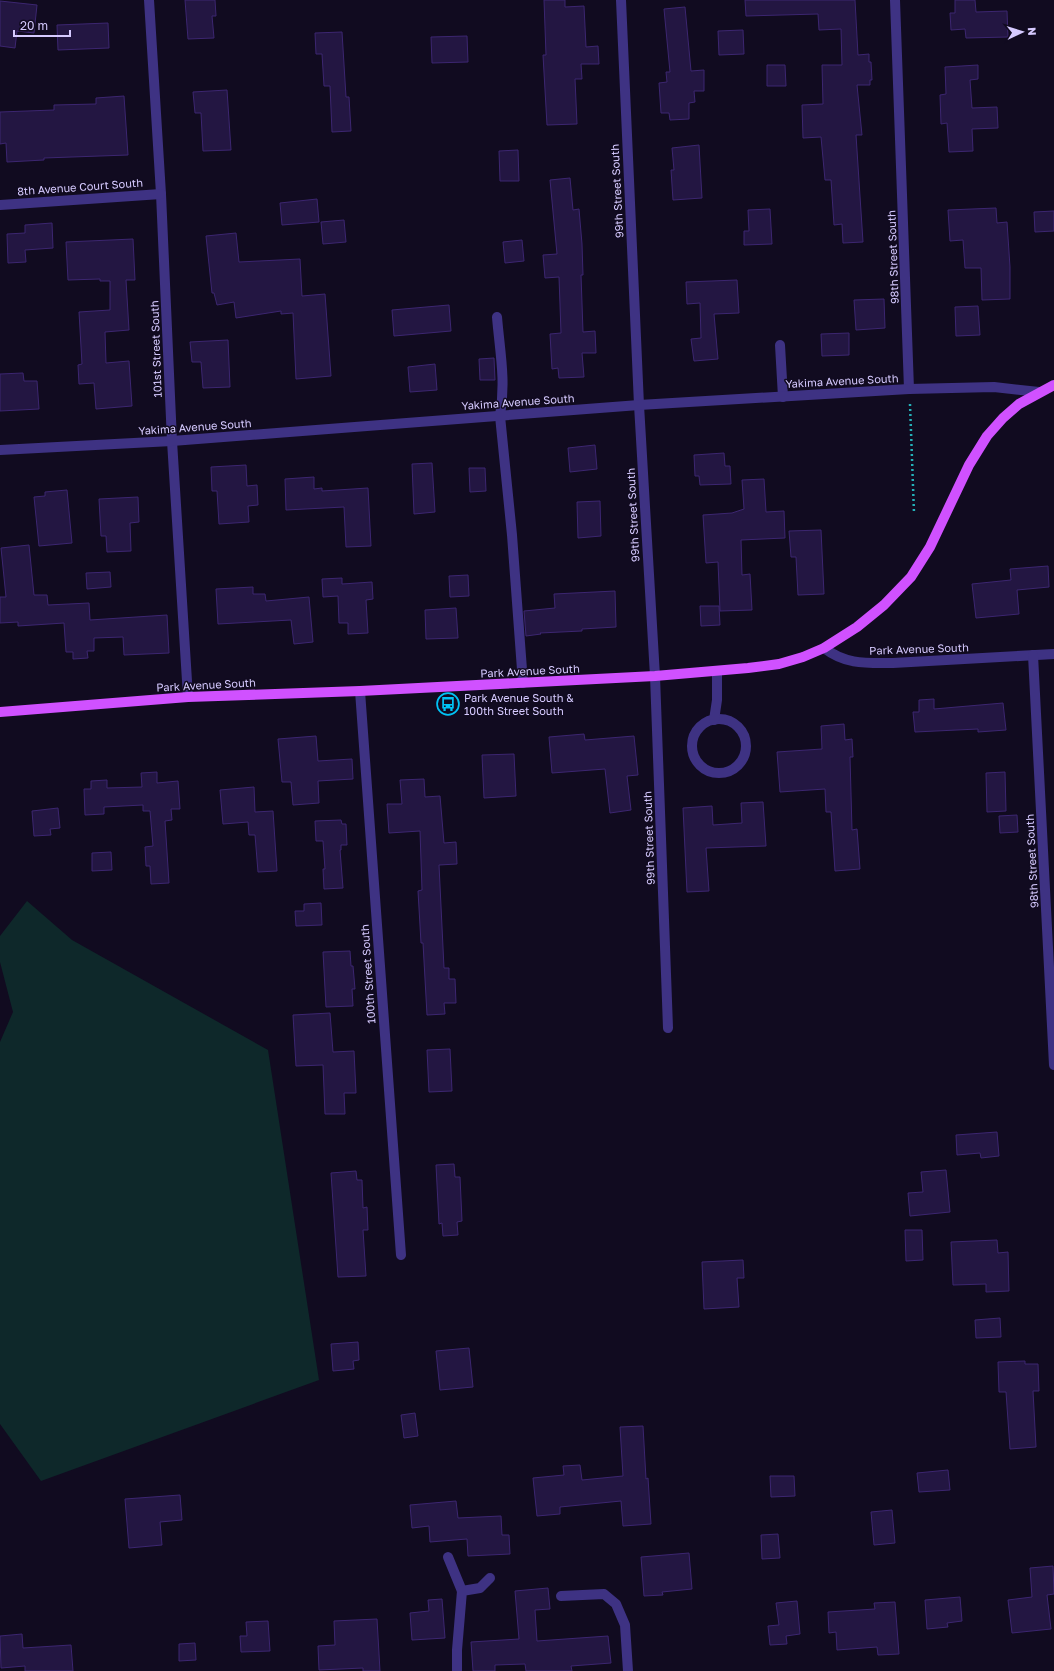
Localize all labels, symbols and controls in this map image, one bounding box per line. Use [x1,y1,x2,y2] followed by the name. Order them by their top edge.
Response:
[14,12,70,38] scale bar
[1002,12,1042,52] north arrow
[20,18,48,33] text: 20 m
[1026,27,1039,36] text: N
[608,144,625,238] street label: 99th Street South
[17,176,143,197] street label: 8th Avenue Court South
[884,210,901,304] street label: 98th Street South
[147,300,164,398] street label: 101st Street South
[785,371,899,390] street label: Yakima Avenue South
[461,391,575,412] street label: Yakima Avenue South
[138,416,252,437] street label: Yakima Avenue South
[624,468,641,562] street label: 99th Street South
[869,640,969,657] street label: Park Avenue South
[480,661,580,680] street label: Park Avenue South
[156,675,256,694] street label: Park Avenue South
[435,691,461,717] bus stop icon: Park Avenue South & 100th Street South
[464,691,574,717] place label: Park Avenue South & 100th Street South
[640,791,657,885] street label: 99th Street South
[1023,814,1040,908] street label: 98th Street South
[358,924,377,1024] street label: 100th Street South

